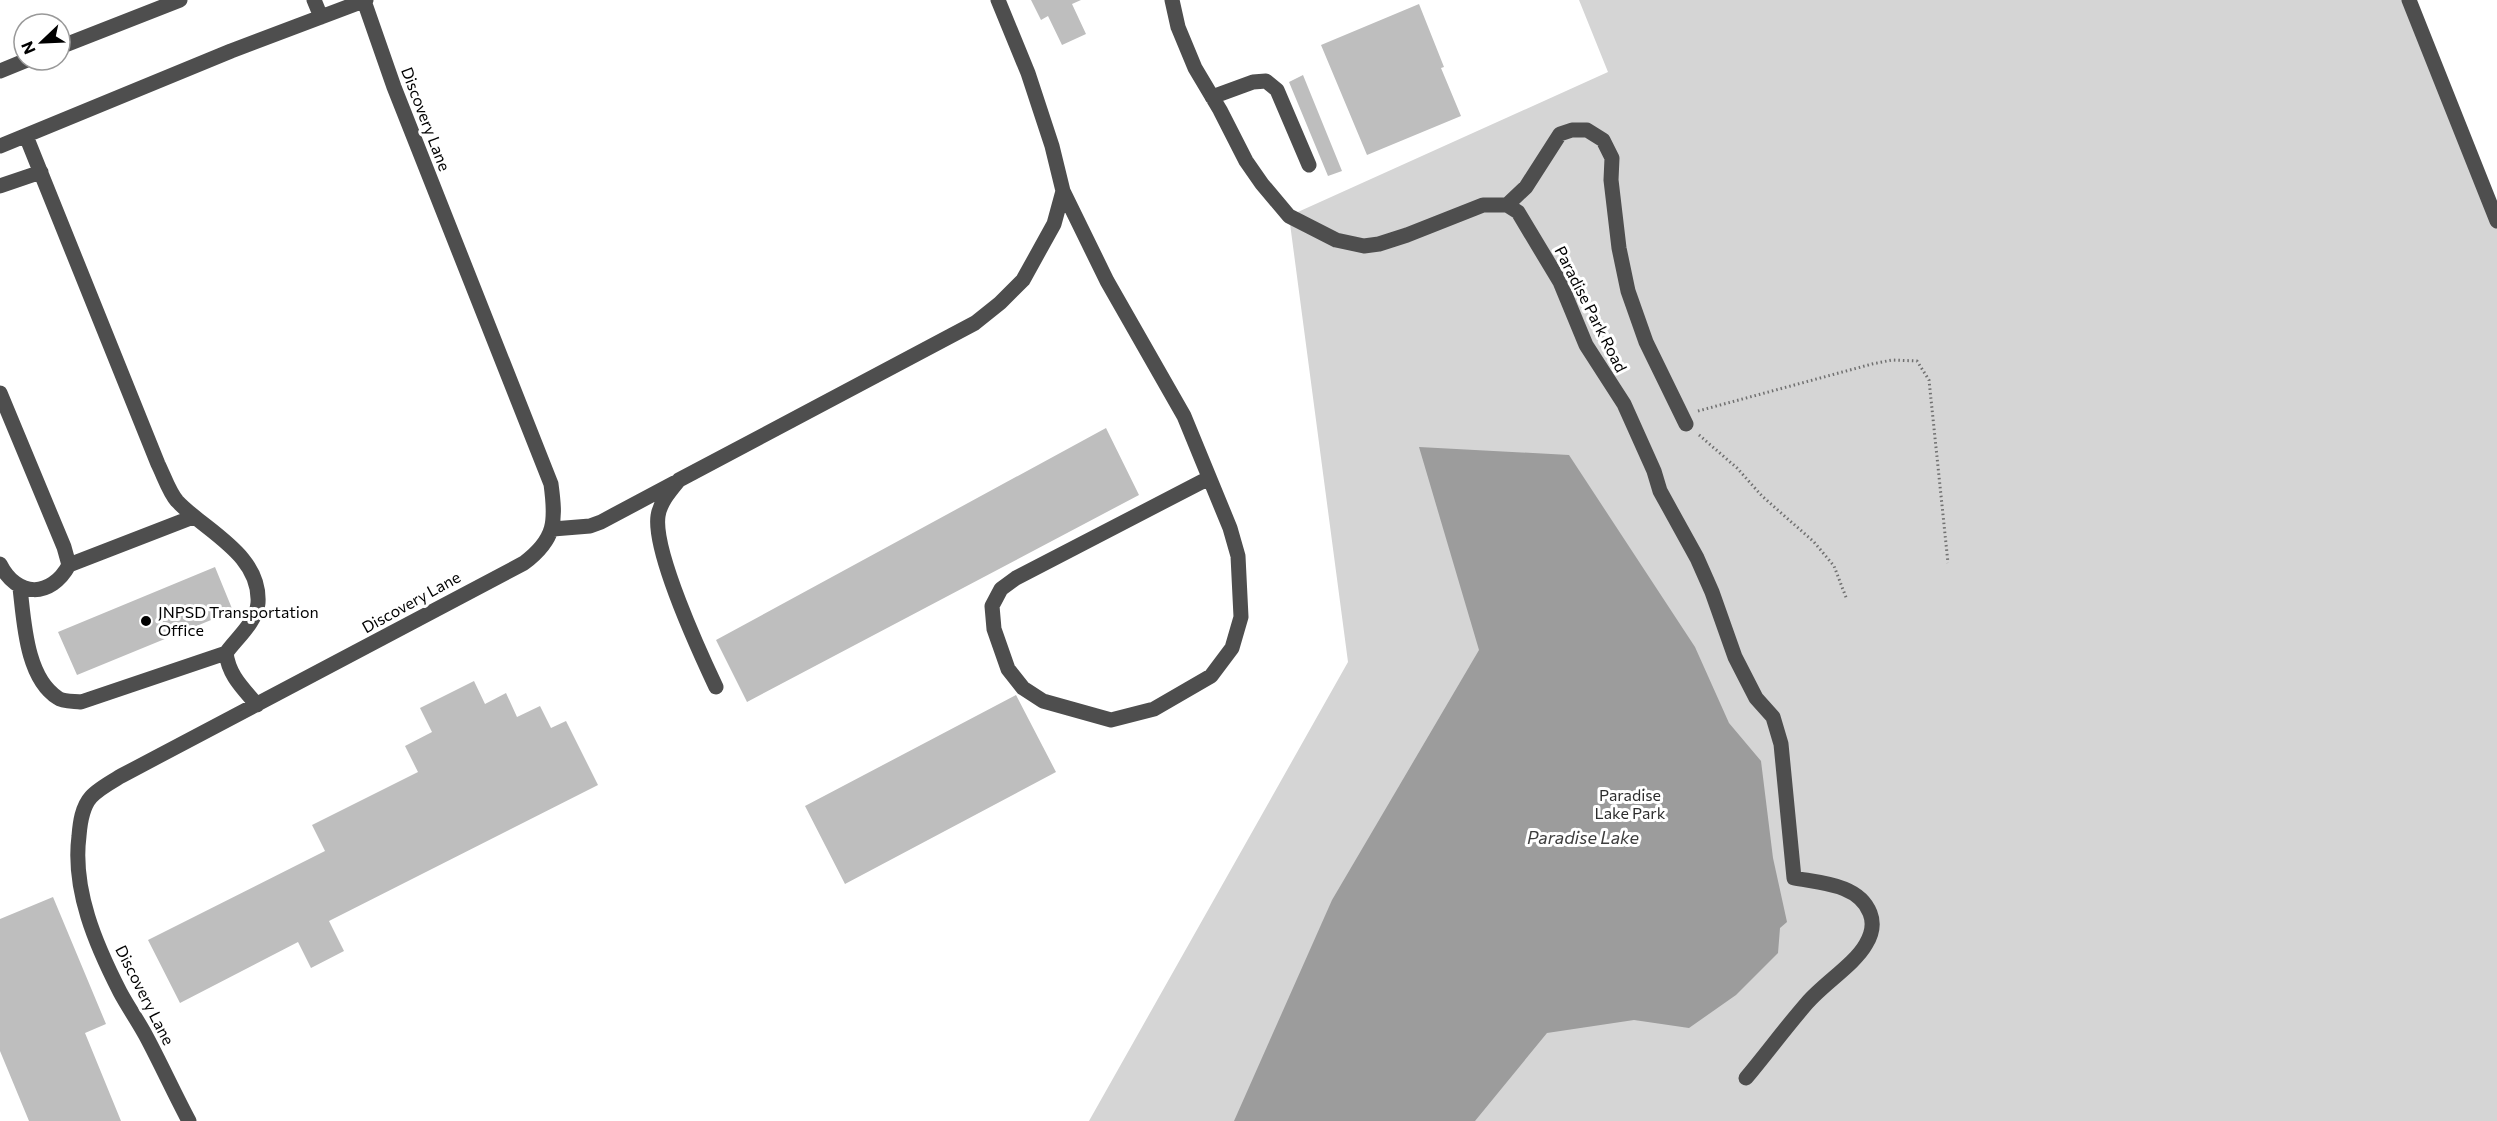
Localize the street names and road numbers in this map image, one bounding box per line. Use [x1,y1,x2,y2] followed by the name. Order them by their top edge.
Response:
[398,64,455,173] street label: Discovery Lane
[1551,243,1631,375] street label: Paradise Park Road
[358,567,463,636] street label: Discovery Lane
[112,942,179,1048] street label: Discovery Lane

